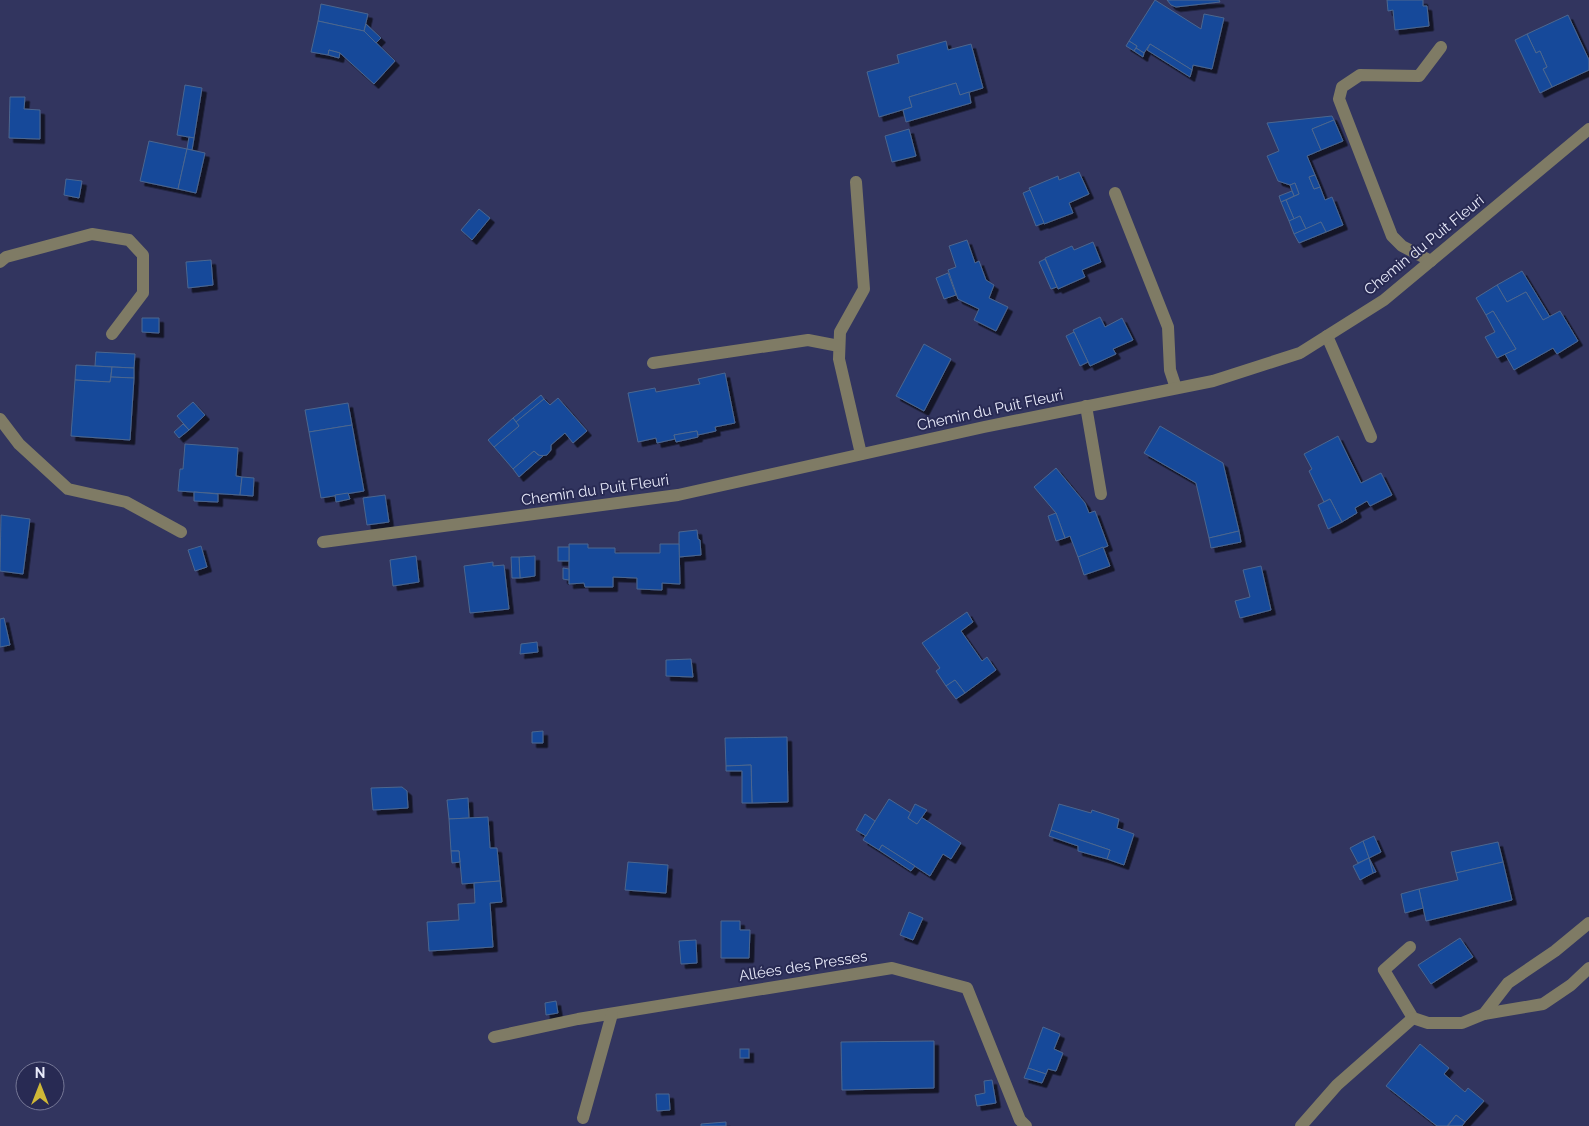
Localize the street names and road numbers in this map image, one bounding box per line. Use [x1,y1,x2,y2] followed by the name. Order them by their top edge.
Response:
[1360,191,1488,299] street label: Chemin du Puit Fleuri
[915,386,1065,434] street label: Chemin du Puit Fleuri
[520,471,670,509] street label: Chemin du Puit Fleuri
[737,947,869,985] street label: Allées des Presses

